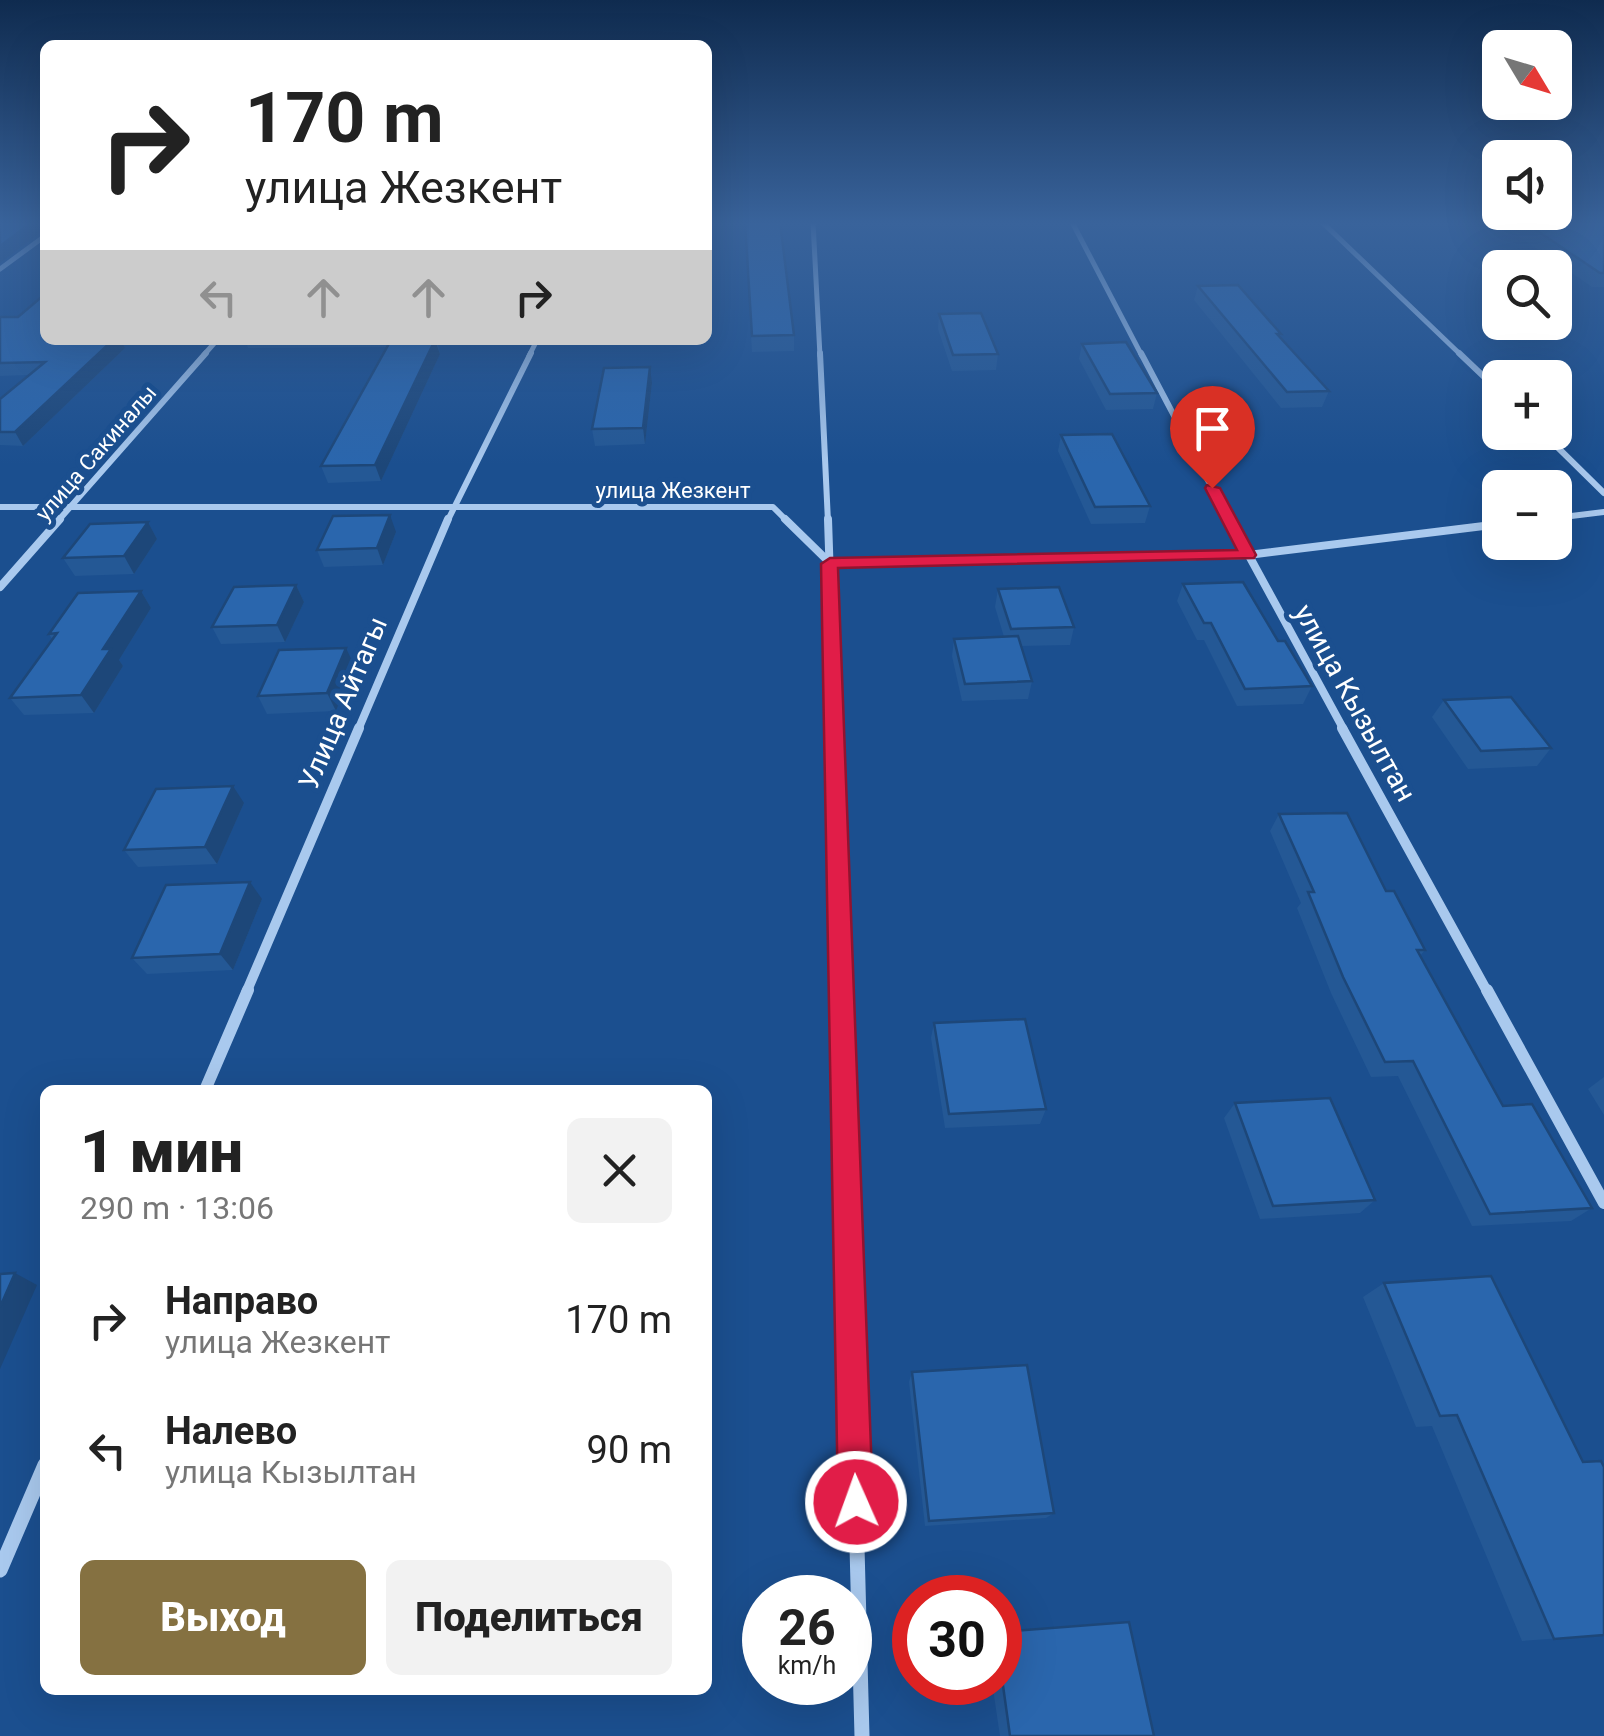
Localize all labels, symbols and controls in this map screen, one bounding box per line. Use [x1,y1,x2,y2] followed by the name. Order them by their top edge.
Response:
[1482,30,1572,120] north arrow
[1482,30,1572,560] map controls
[245,77,444,159] text: 170 m
[80,80,210,210] icon: right
[1482,140,1572,230] button: sound
[245,161,562,214] text: улица Жезкент
[1482,250,1572,340] button: search
[191,270,246,325] icon: left
[296,270,351,325] icon: ahead
[401,270,456,325] icon: ahead
[506,270,561,325] icon: right
[1482,360,1572,450] button: +
[30,380,162,526] street label: улица Сакиналы
[1170,386,1255,489] pin
[1185,401,1240,456] icon: arrive
[1482,470,1572,560] button: −
[595,478,751,503] street label: улица Жезкент
[1287,599,1423,807] street label: улица Кызылтан
[292,612,394,794] street label: Улица Айтагы
[80,1116,243,1187] text: 1 мин
[567,1118,672,1223] button: close
[80,1189,274,1227] text: 290 m · 13:06
[165,1279,318,1323] text: Направо
[80,1293,135,1348] icon: right
[565,1298,672,1342] text: 170 m
[165,1323,391,1361] text: улица Жезкент
[165,1409,297,1453] text: Налево
[80,1423,135,1478] icon: left
[587,1428,672,1472] text: 90 m
[804,1450,908,1554] position arrow
[165,1453,417,1491] text: улица Кызылтан
[80,1560,366,1675] button: Выход
[386,1560,672,1675] button: Поделиться
[892,1575,1022,1705] speed limit sign: 30
[778,1599,836,1657] text: 26
[778,1651,836,1680] text: km/h

